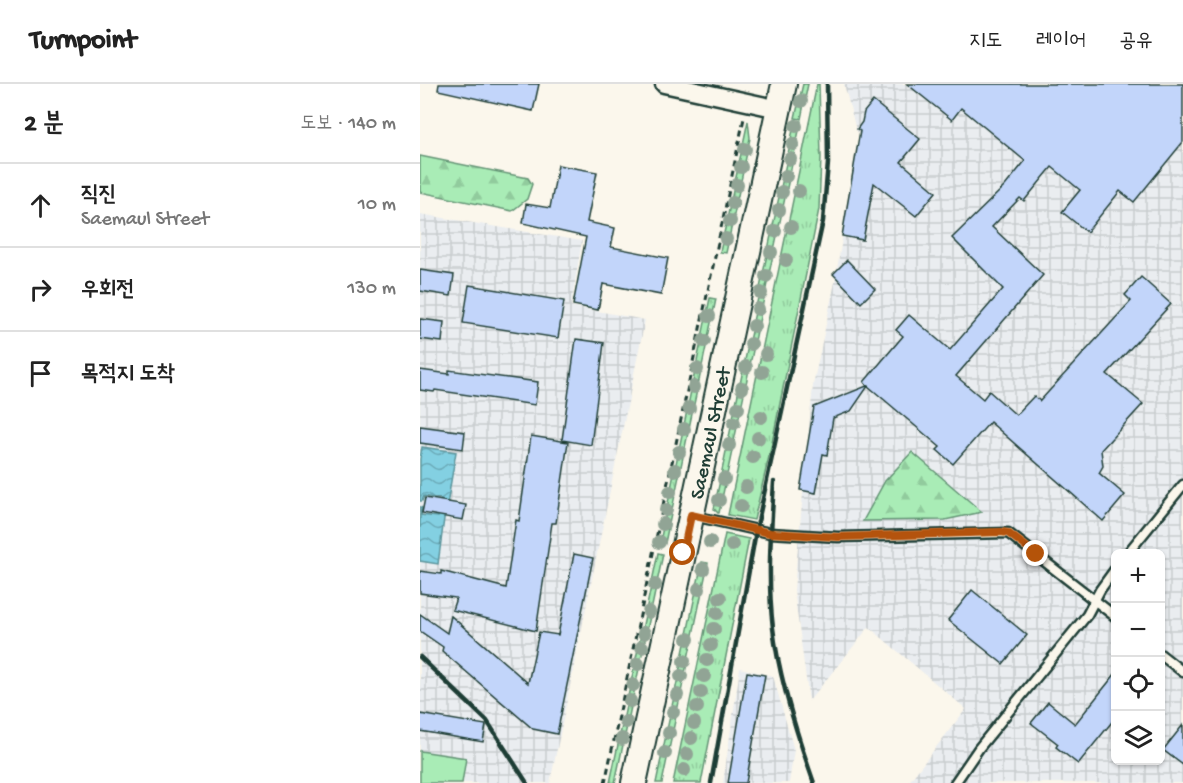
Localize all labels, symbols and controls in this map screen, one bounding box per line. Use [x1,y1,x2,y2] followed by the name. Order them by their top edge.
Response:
[30,25,136,58] text: Turnpoint
[969,30,1003,55] text: 지도
[1036,30,1086,55] text: 레이어
[1119,30,1153,55] text: 공유
[24,110,64,141] text: 2 분
[300,113,396,136] text: 도보 · 140 m
[81,183,116,209] text: 직진
[24,189,57,222] icon: ahead
[358,194,396,217] text: 10 m
[81,209,209,232] text: Saemaul Street
[24,273,57,306] icon: right
[81,278,134,304] text: 우회전
[347,278,396,301] text: 130 m
[24,357,57,390] icon: arrive
[81,362,175,388] text: 목적지 도착
[686,363,739,502] street label: Saemaul Street
[669,539,695,565] route start
[1022,540,1048,566] route end
[1111,549,1165,765] map controls
[1111,549,1165,603] button: +
[1111,603,1165,657] button: −
[1111,657,1165,711] button: locate
[1111,711,1165,765] button: layers

